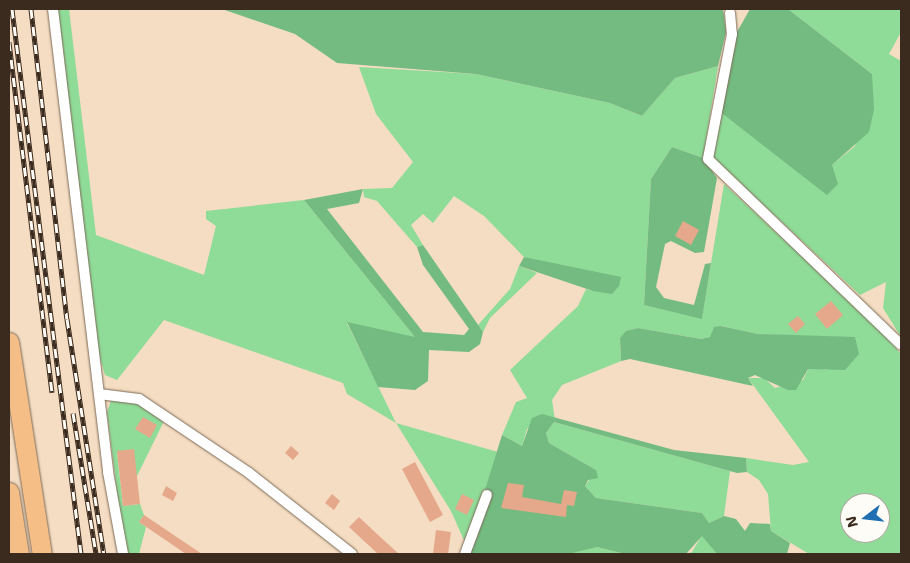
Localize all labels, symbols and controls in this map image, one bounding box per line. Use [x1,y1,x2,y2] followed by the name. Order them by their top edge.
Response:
[840,493,890,543] north arrow
[841,514,862,530] text: N

